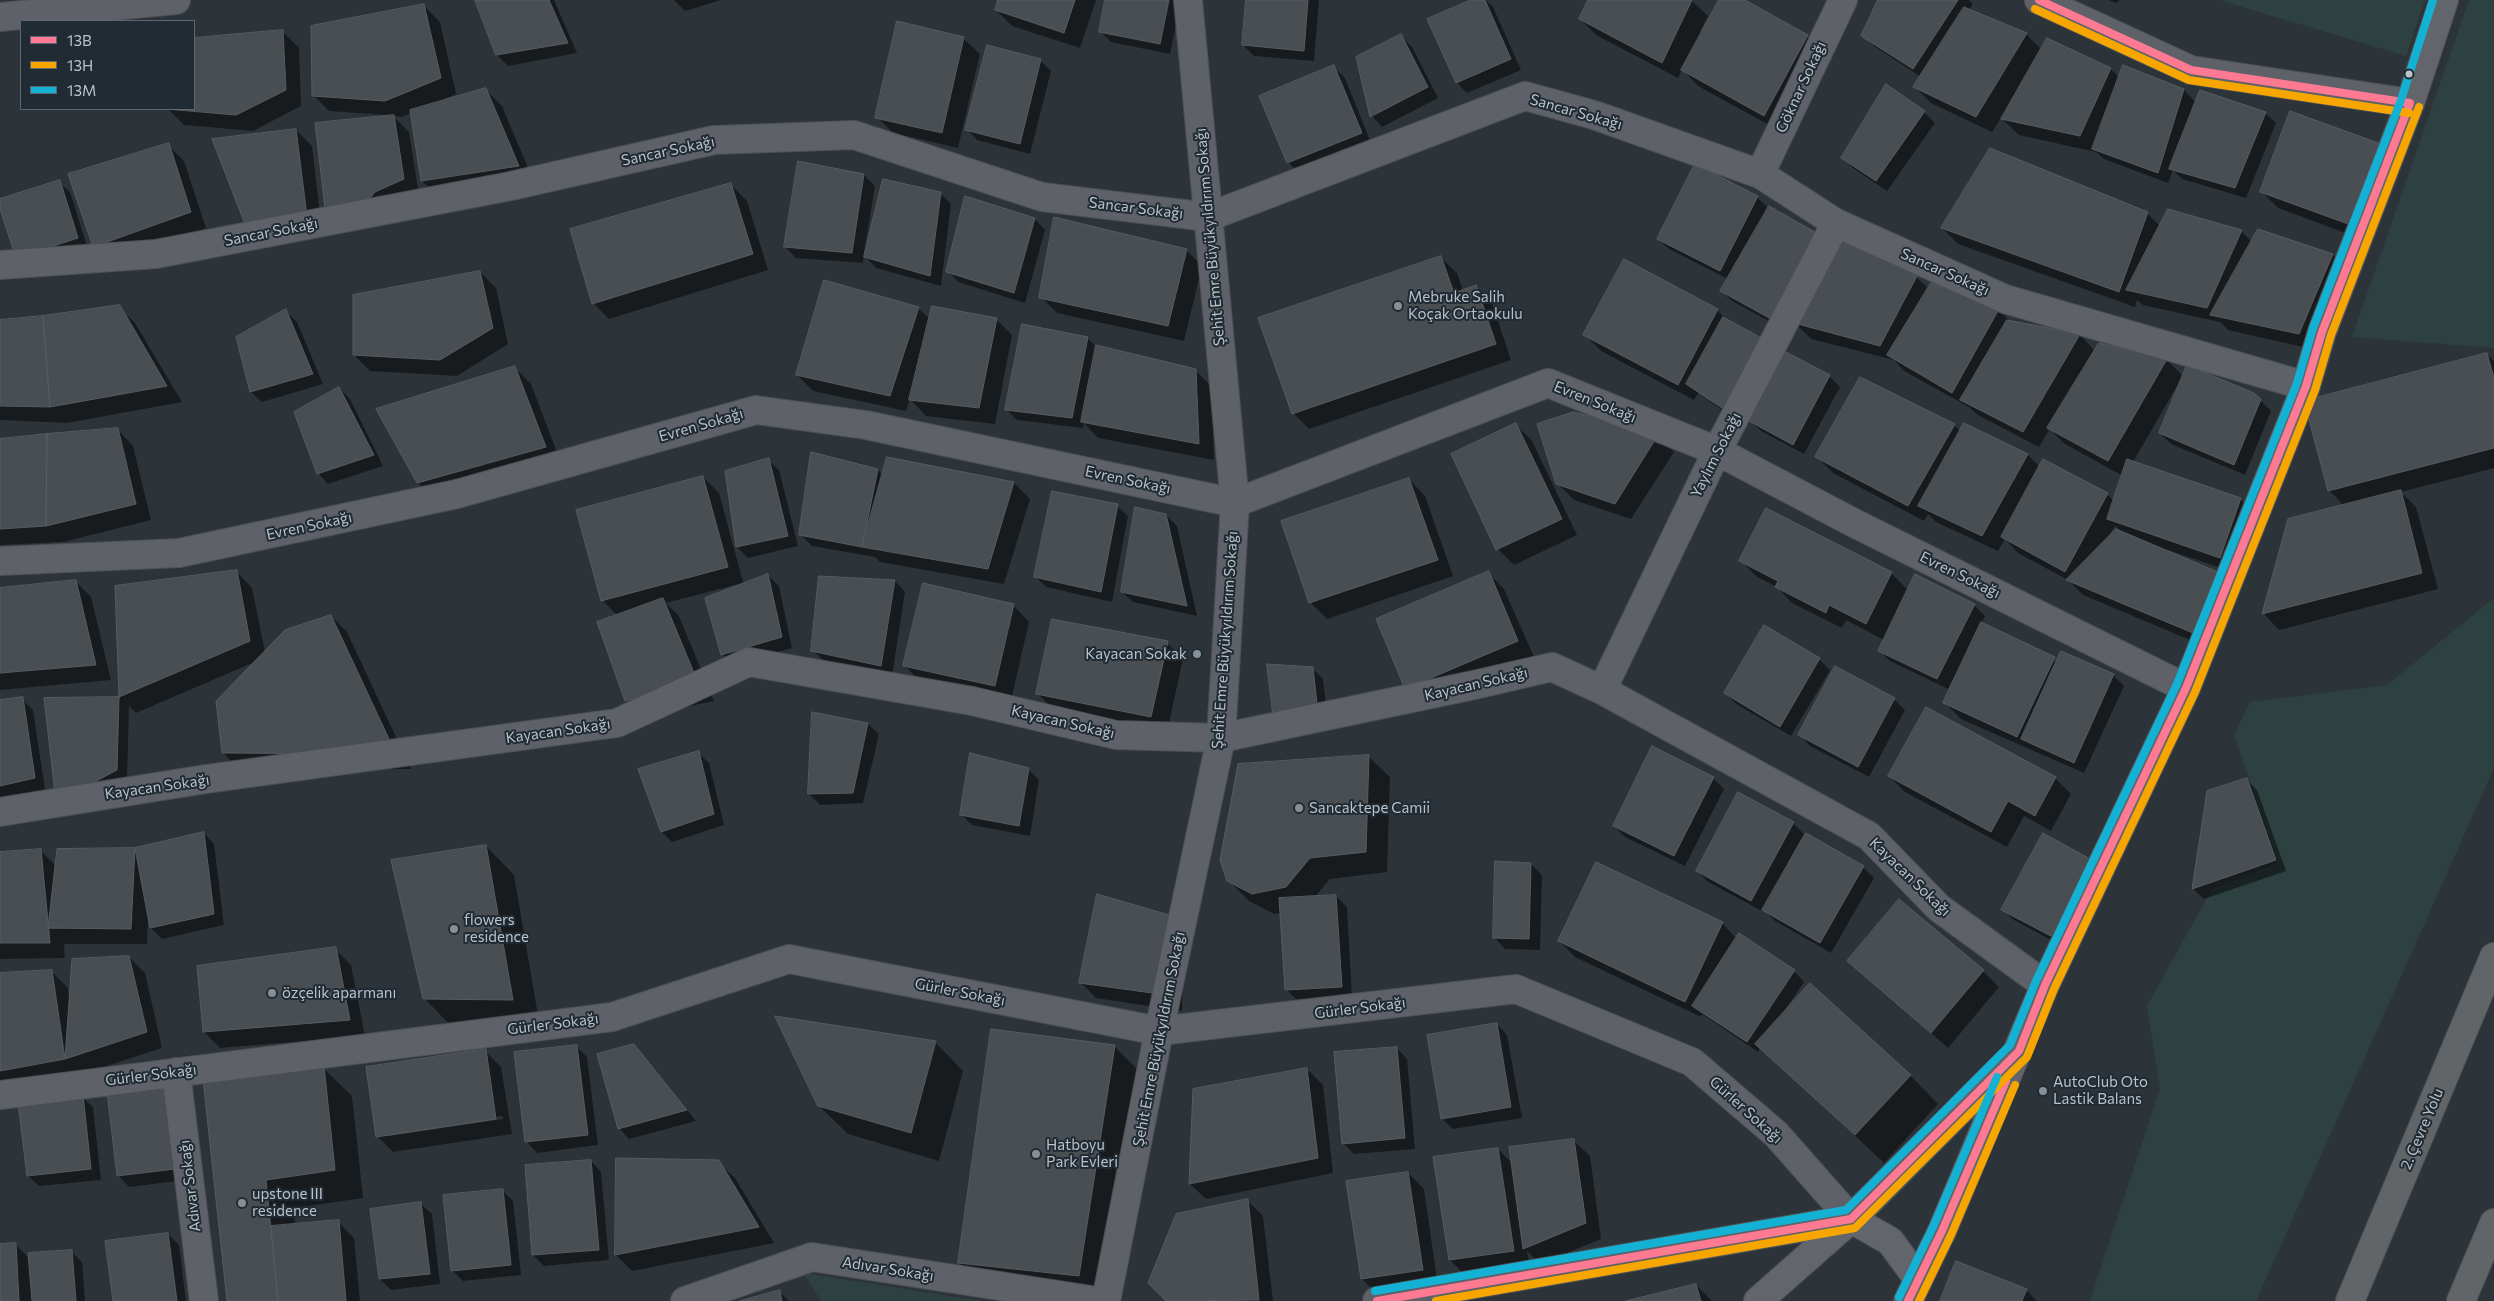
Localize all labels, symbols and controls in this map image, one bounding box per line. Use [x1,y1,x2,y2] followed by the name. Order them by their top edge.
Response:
[20,20,195,110] legend
[67,31,92,49] text: 13B
[1772,38,1830,136] street label: Göknar Sokağı
[67,56,93,74] text: 13H
[2404,69,2414,79] unlabelled marker
[67,81,96,99] text: 13M
[1528,90,1624,134] street label: Sancar Sokağı
[1192,127,1228,347] street label: Şehit Emre Büyükyıldırım Sokağı
[620,132,716,170] street label: Sancar Sokağı
[1088,193,1184,223] street label: Sancar Sokağı
[223,214,319,250] street label: Sancar Sokağı
[1898,244,1992,300] street label: Sancar Sokağı
[1408,288,1523,323] place label: Mebruke Salih Koçak Ortaokulu
[1392,300,1404,312] marker: Mebruke Salih Koçak Ortaokulu
[1551,377,1639,427] street label: Evren Sokağı
[657,404,745,446] street label: Evren Sokağı
[1687,409,1745,501] street label: Yaylım Sokağı
[1083,462,1173,498] street label: Evren Sokağı
[264,508,354,544] street label: Evren Sokağı
[1208,530,1242,750] street label: Şehit Emre Büyükyıldırım Sokağı
[1917,548,2003,602] street label: Evren Sokağı
[1085,645,1187,663] place label: Kayacan Sokak
[1191,648,1203,660] marker: Kayacan Sokak
[1423,663,1529,705] street label: Kayacan Sokağı
[1010,701,1116,743] street label: Kayacan Sokağı
[504,715,612,747] street label: Kayacan Sokağı
[103,771,211,803] street label: Kayacan Sokağı
[1309,799,1430,817] place label: Sancaktepe Camii
[1293,802,1305,814] marker: Sancaktepe Camii
[1866,834,1954,920] street label: Kayacan Sokağı
[464,911,529,946] place label: flowers residence
[448,923,460,935] marker: flowers residence
[1129,930,1189,1148] street label: Şehit Emre Büyükyıldırım Sokağı
[913,974,1007,1010] street label: Gürler Sokağı
[282,984,396,1002] place label: özçelik aparmanı
[266,987,278,999] marker: özçelik aparmanı
[1313,993,1407,1023] street label: Gürler Sokağı
[506,1009,600,1039] street label: Gürler Sokağı
[104,1060,198,1090] street label: Gürler Sokağı
[1706,1073,1786,1147] street label: Gürler Sokağı
[2053,1073,2148,1108] place label: AutoClub Oto Lastik Balans
[2037,1085,2049,1097] marker: AutoClub Oto Lastik Balans
[2397,1086,2447,1172] street label: 2. Çevre Yolu
[1046,1136,1118,1171] place label: Hatboyu Park Evleri
[175,1139,205,1233] street label: Adıvar Sokağı
[1030,1148,1042,1160] marker: Hatboyu Park Evleri
[252,1185,323,1220] place label: upstone III residence
[236,1197,248,1209] marker: upstone III residence
[841,1253,935,1285] street label: Adıvar Sokağı

